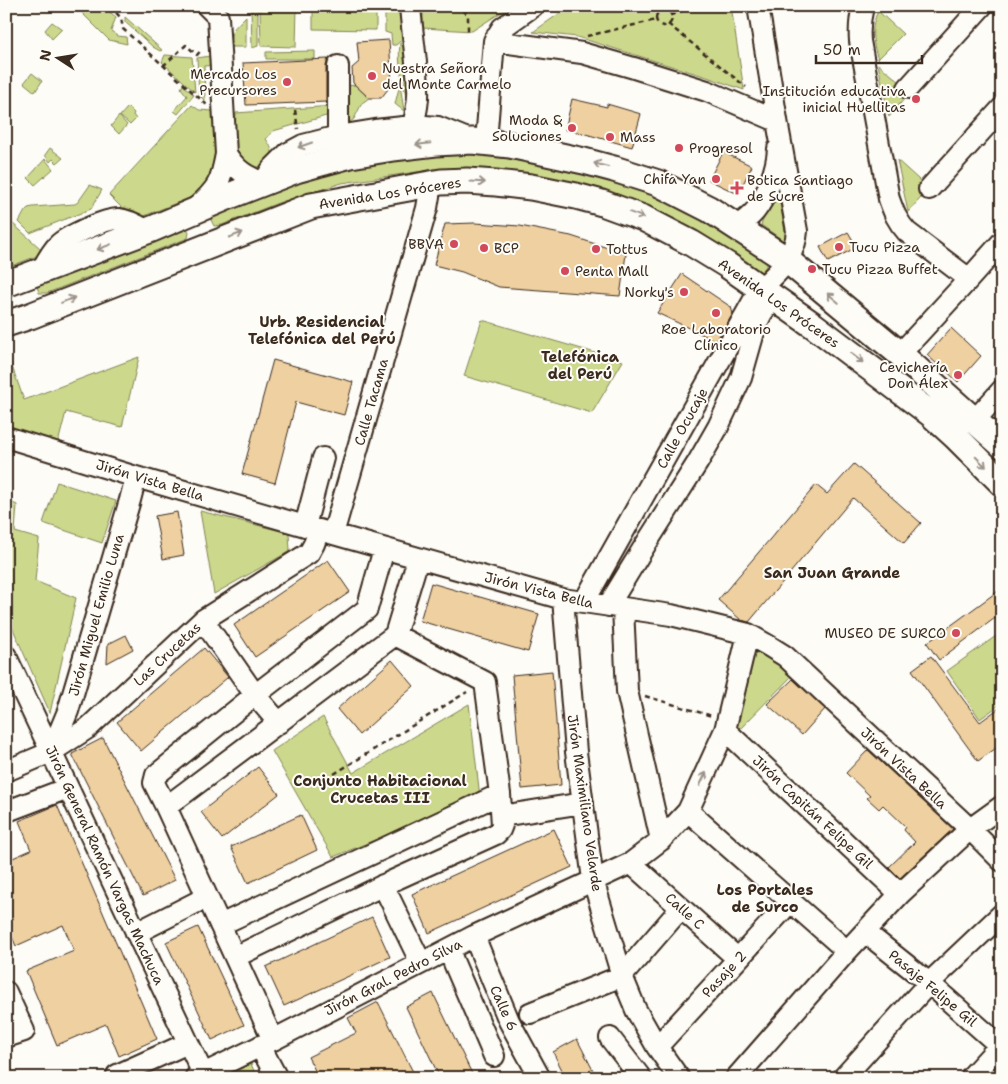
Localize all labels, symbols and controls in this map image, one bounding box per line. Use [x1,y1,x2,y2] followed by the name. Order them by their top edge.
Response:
[32,32,82,82] north arrow
[816,32,922,64] scale bar
[823,40,861,60] text: 50 m
[35,48,55,63] text: N
[382,59,512,93] place label: Nuestra Señora del Monte Carmelo
[190,65,277,99] place label: Mercado Los Precursores
[366,70,378,82] marker: Nuestra Señora del Monte Carmelo
[281,76,293,88] marker: Mercado Los Precursores
[762,82,906,116] place label: Institución educativa inicial Huellitas
[910,93,922,105] marker: Institución educativa inicial Huellitas
[492,111,562,145] place label: Moda & Soluciones
[566,122,578,134] marker: Moda & Soluciones
[620,128,656,146] place label: Mass
[604,131,616,143] marker: Mass
[415,139,431,149] one-way arrow
[689,139,753,157] place label: Progresol
[298,141,313,150] one-way arrow
[673,142,685,154] marker: Progresol
[593,160,609,169] one-way arrow
[643,170,706,188] place label: Chifa Yan
[747,171,853,205] place label: Botica Santiago de Sucre
[317,173,463,213] street label: Avenida Los Próceres
[710,173,722,185] marker: Chifa Yan
[470,177,486,186] one-way arrow
[731,182,743,194] marker: Botica Santiago de Sucre
[629,212,644,221] one-way arrow
[228,229,243,239] one-way arrow
[408,235,444,253] place label: BBVA
[448,238,460,250] marker: BBVA
[849,238,920,256] place label: Tucu Pizza
[494,239,519,257] place label: BCP
[606,240,648,258] place label: Tottus
[833,241,845,253] marker: Tucu Pizza
[478,242,490,254] marker: BCP
[96,243,112,252] one-way arrow
[590,243,602,255] marker: Tottus
[715,254,843,352] street label: Avenida Los Próceres
[822,260,938,278] place label: Tucu Pizza Buffet
[575,262,649,280] place label: Penta Mall
[806,263,818,275] marker: Tucu Pizza Buffet
[559,265,571,277] marker: Penta Mall
[624,283,674,301] place label: Norky's
[678,286,690,298] marker: Norky's
[827,293,840,304] one-way arrow
[60,295,75,305] one-way arrow
[710,307,722,319] marker: Roe Laboratorio Clínico
[248,312,396,349] district label: Urb. Residencial Telefónica del Perú
[661,320,771,354] place label: Roe Laboratorio Clínico
[541,347,620,384] district label: Telefónica del Perú
[850,353,864,363] one-way arrow
[350,356,392,448] street label: Calle Tacama
[879,358,948,392] place label: Cevichería Don Álex
[952,369,964,381] marker: Cevichería Don Álex
[652,384,712,472] street label: Calle Ocucaje
[94,455,206,505] street label: Jirón Vista Bella
[975,456,988,468] one-way arrow
[64,532,128,698] street label: Jirón Miguel Emilio Luna
[764,563,900,583] district label: San Juan Grande
[483,568,596,612] street label: Jirón Vista Bella
[129,618,205,690] street label: Las Crucetas
[825,624,946,642] place label: MUSEO DE SURCO
[950,627,962,639] marker: MUSEO DE SURCO
[564,713,606,893] street label: Jirón Maximiliano Velarde
[857,723,951,813] street label: Jirón Vista Bella
[42,743,169,988] street label: Jirón General Ramón Vargas Machuca
[749,751,878,873] street label: Jirón Capitán Felipe Gil
[293,771,467,808] district label: Conjunto Habitacional Crucetas III
[698,772,708,787] one-way arrow
[717,880,814,917] district label: Los Portales de Surco
[662,889,708,933] street label: Calle C
[321,934,465,1019] street label: Jirón Gral. Pedro Silva
[885,946,982,1031] street label: Pasaje Felipe Gil
[698,947,750,1001] street label: Pasaje 2
[486,982,522,1034] street label: Calle 6

